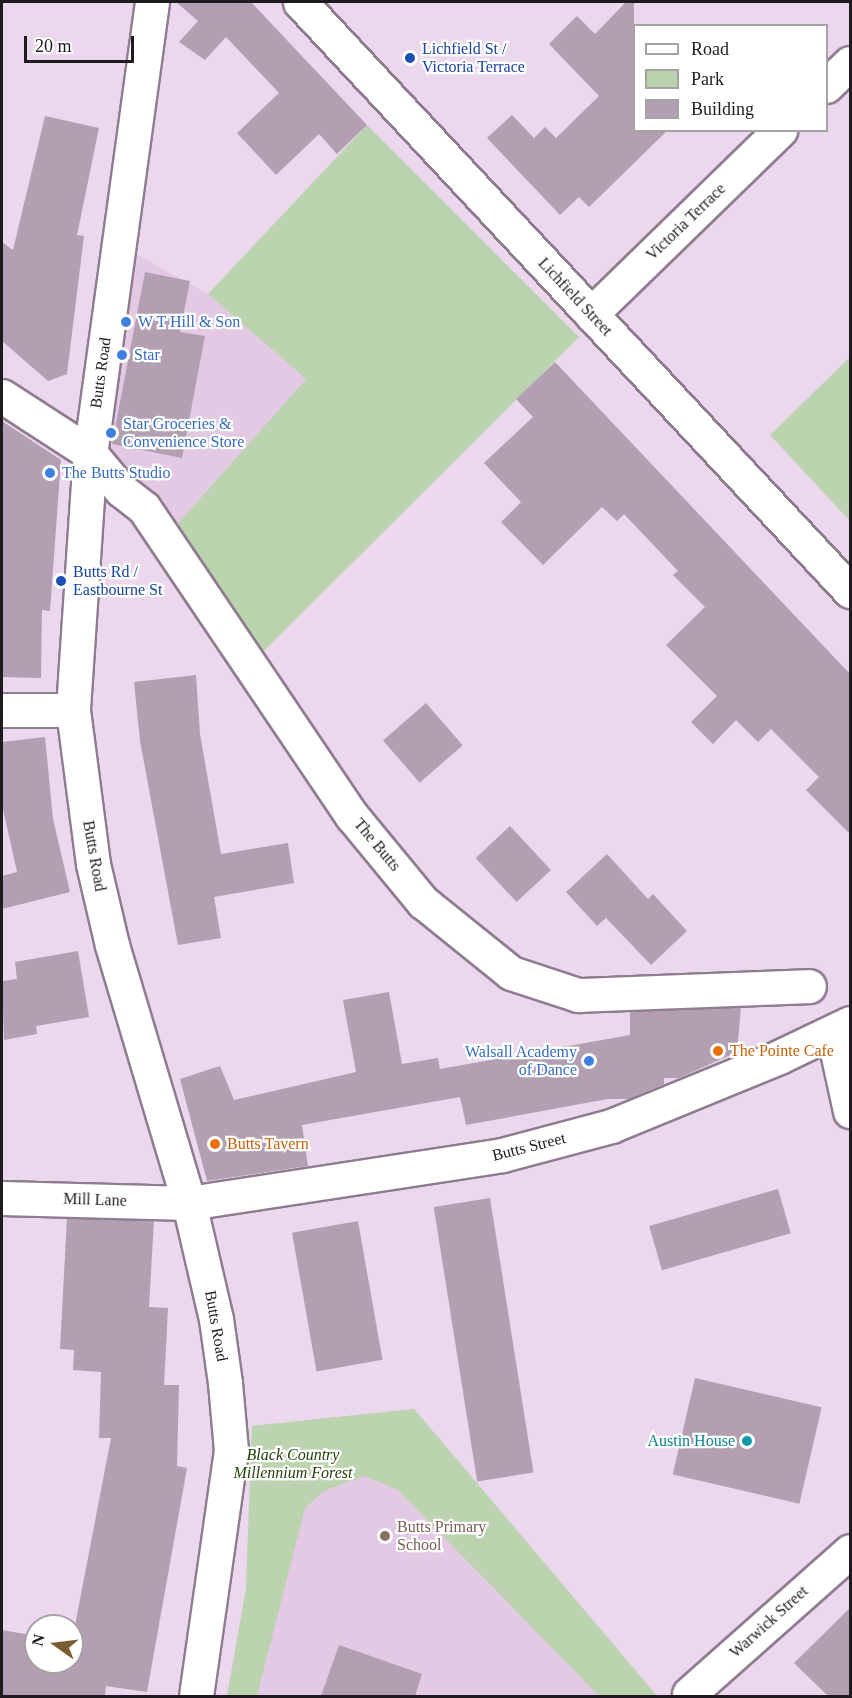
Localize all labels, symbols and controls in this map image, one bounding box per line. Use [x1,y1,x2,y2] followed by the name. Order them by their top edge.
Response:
[27,24,136,62] scale bar
[633,24,828,132] legend
[35,36,72,56] text: 20 m
[422,39,525,77] place label: Lichfield St / Victoria Terrace
[691,39,729,59] text: Road
[403,51,417,65] marker: Lichfield St / Victoria Terrace
[691,69,724,89] text: Park
[691,99,754,119] text: Building
[642,179,730,265] street label: Victoria Terrace
[534,254,616,340] street label: Lichfield Street
[138,312,241,332] place label: W T Hill & Son
[119,315,133,329] marker: W T Hill & Son
[87,336,115,410] street label: Butts Road
[134,345,160,365] place label: Star
[115,348,129,362] marker: Star
[123,414,244,452] place label: Star Groceries & Convenience Store
[104,426,118,440] marker: Star Groceries & Convenience Store
[62,463,170,483] place label: The Butts Studio
[43,466,57,480] marker: The Butts Studio
[73,562,162,600] place label: Butts Rd / Eastbourne St
[54,574,68,588] marker: Butts Rd / Eastbourne St
[350,815,404,875] street label: The Butts
[78,819,110,893] street label: Butts Road
[730,1041,834,1061] place label: The Pointe Cafe
[464,1042,577,1080] place label: Walsall Academy of Dance
[711,1044,725,1058] marker: The Pointe Cafe
[582,1054,596,1068] marker: Walsall Academy of Dance
[490,1129,568,1165] street label: Butts Street
[227,1134,309,1154] place label: Butts Tavern
[208,1137,222,1151] marker: Butts Tavern
[63,1189,127,1211] street label: Mill Lane
[200,1289,232,1363] street label: Butts Road
[647,1431,735,1451] place label: Austin House
[740,1434,754,1448] marker: Austin House
[234,1445,352,1483] park label: Black Country Millennium Forest
[397,1517,486,1555] place label: Butts Primary School
[378,1529,392,1543] marker: Butts Primary School
[726,1582,812,1662] street label: Warwick Street
[24,1614,84,1674] north arrow
[28,1632,48,1648] text: N

